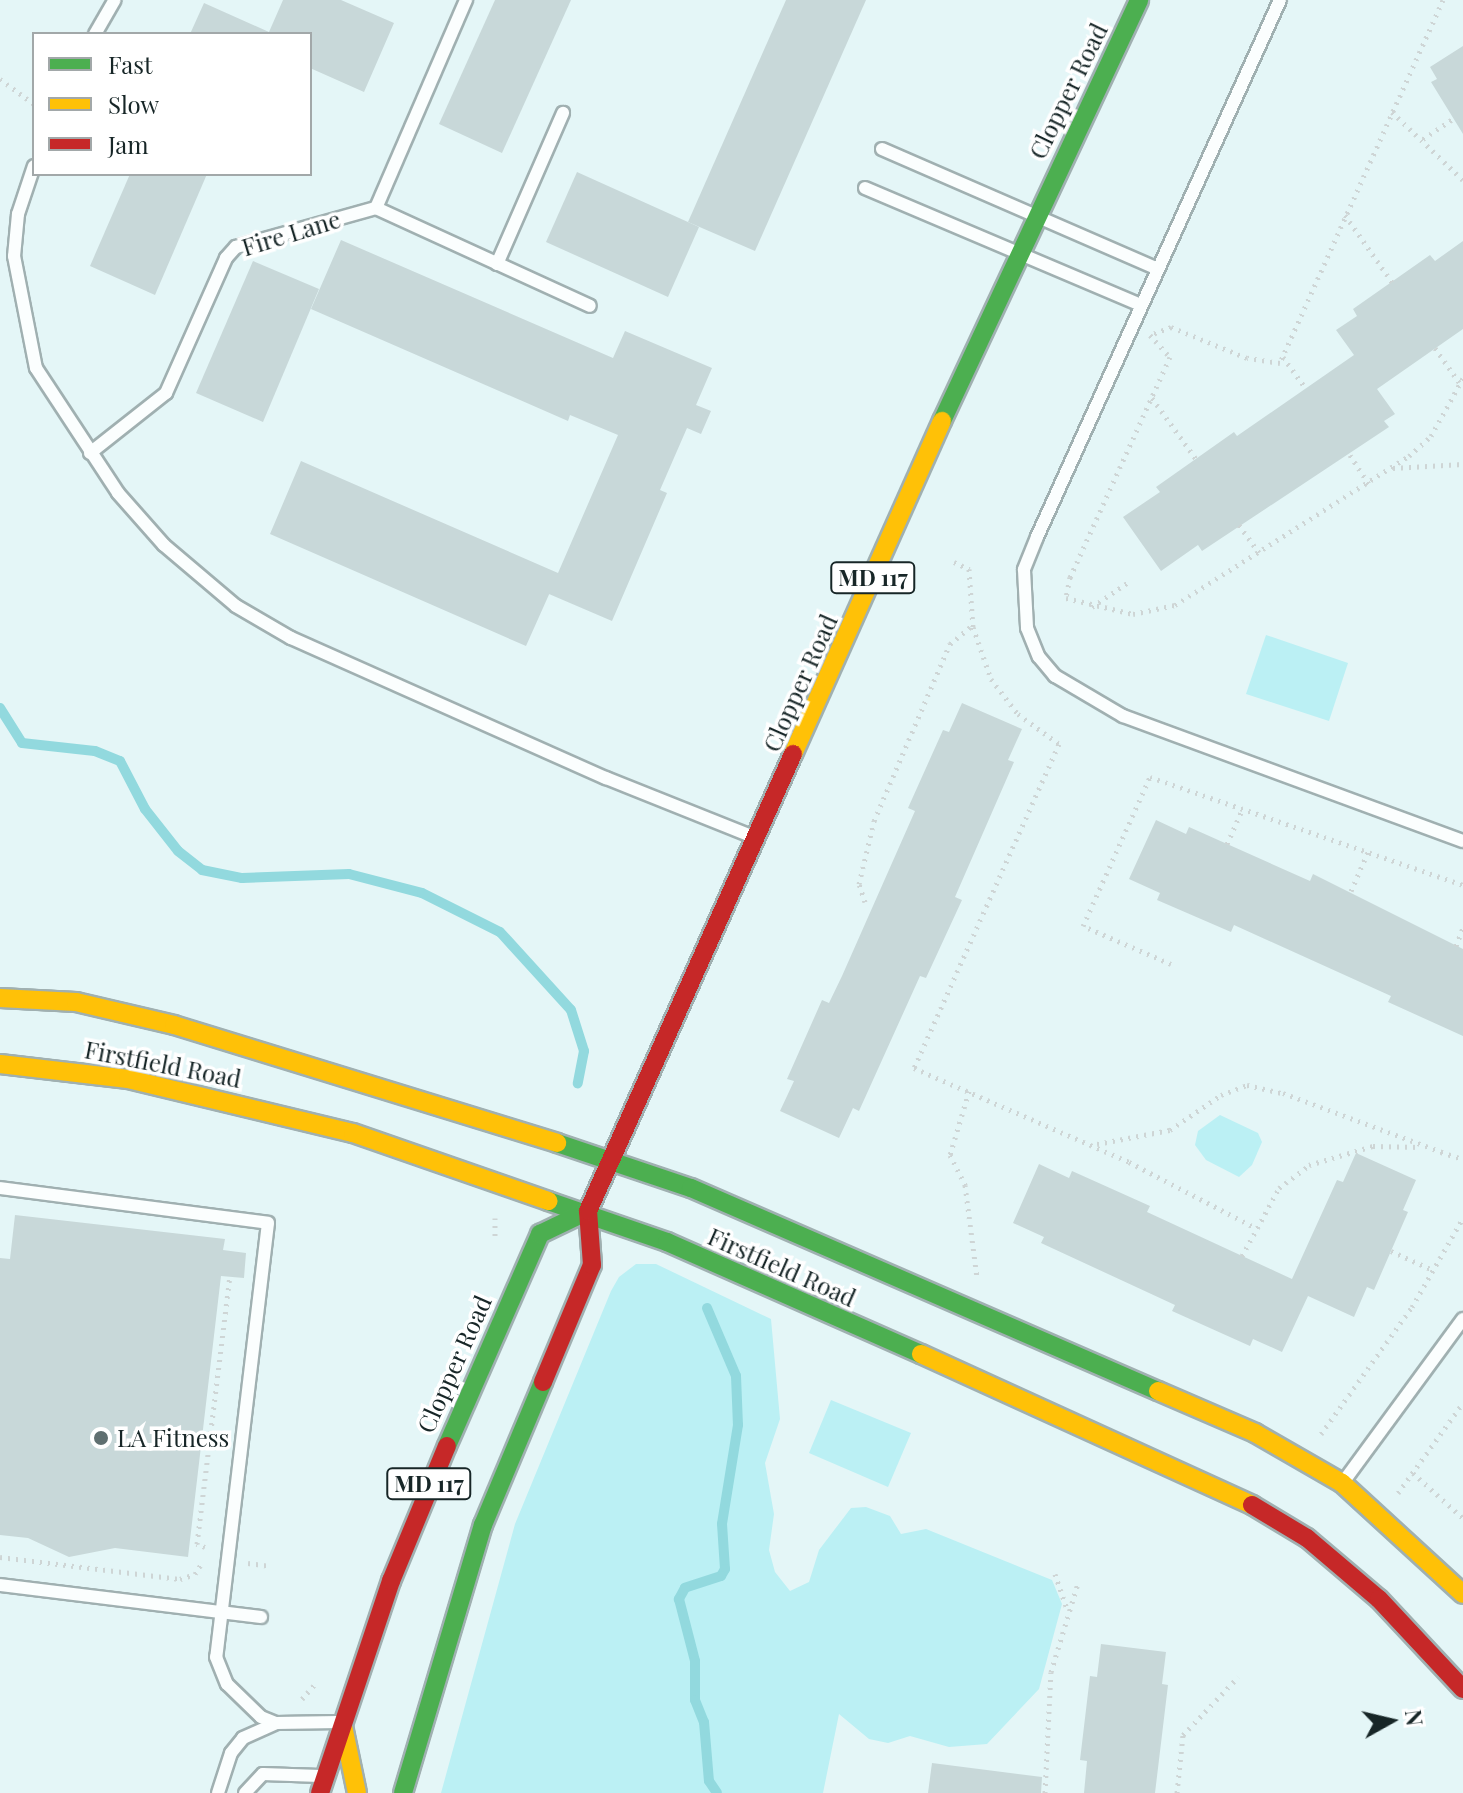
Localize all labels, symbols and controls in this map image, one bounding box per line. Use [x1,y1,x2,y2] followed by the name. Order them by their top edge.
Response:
[1023,18,1113,164] street label: Clopper Road
[32,32,312,176] legend
[108,48,153,80] text: Fast
[108,88,159,120] text: Slow
[108,128,149,160] text: Jam
[238,204,344,262] street label: Fire Lane
[829,560,917,596] road number: MD 117
[757,610,843,756] street label: Clopper Road
[82,1035,244,1093] street label: Firstfield Road
[704,1222,860,1312] street label: Firstfield Road
[411,1291,497,1437] street label: Clopper Road
[117,1424,229,1452] place label: LA Fitness
[92,1429,110,1447] marker: LA Fitness
[385,1466,473,1502] road number: MD 117
[1351,1681,1431,1761] north arrow
[1399,1708,1431,1728] text: N

